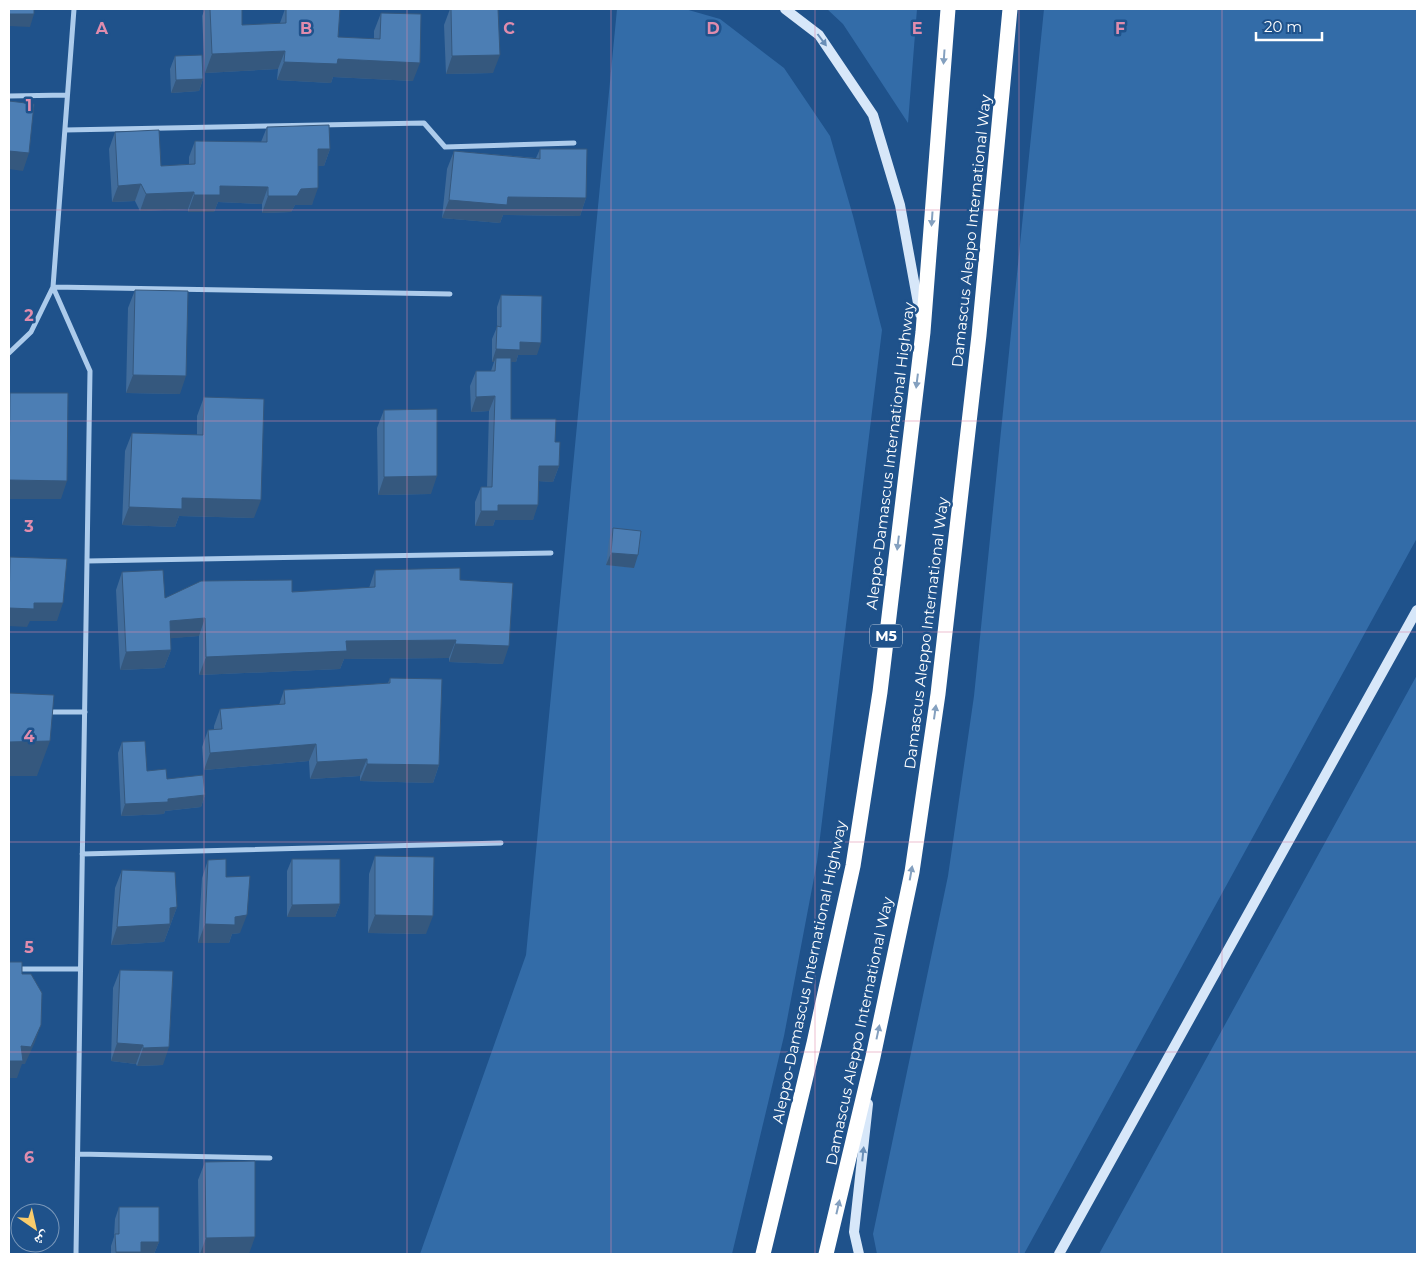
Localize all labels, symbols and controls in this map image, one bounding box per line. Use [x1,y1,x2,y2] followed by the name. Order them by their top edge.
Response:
[1256,10,1322,42] scale bar
[1264,17,1302,36] text: 20 m
[95,19,109,38] text: A
[300,19,312,38] text: B
[503,19,515,38] text: C
[706,19,720,38] text: D
[912,19,922,38] text: E
[1115,19,1125,38] text: F
[817,33,827,47] one-way arrow
[940,50,948,66] one-way arrow
[947,93,995,368] street label: Damascus Aleppo International Way
[26,96,32,115] text: 1
[927,212,935,228] one-way arrow
[862,300,918,611] street label: Aleppo-Damascus International Highway
[24,306,34,325] text: 2
[913,374,921,390] one-way arrow
[900,495,952,770] street label: Damascus Aleppo International Way
[23,517,34,536] text: 3
[894,535,902,551] one-way arrow
[870,624,902,648] road number: M5
[931,703,939,719] one-way arrow
[23,727,35,746] text: 4
[768,818,851,1125] street label: Aleppo-Damascus International Highway
[908,864,916,880] one-way arrow
[821,894,897,1167] street label: Damascus Aleppo International Way
[24,938,34,957] text: 5
[875,1023,883,1039] one-way arrow
[859,1146,867,1162] one-way arrow
[24,1148,34,1167] text: 6
[834,1199,842,1214] one-way arrow
[10,1203,60,1253] north arrow
[31,1227,53,1250] text: ش

